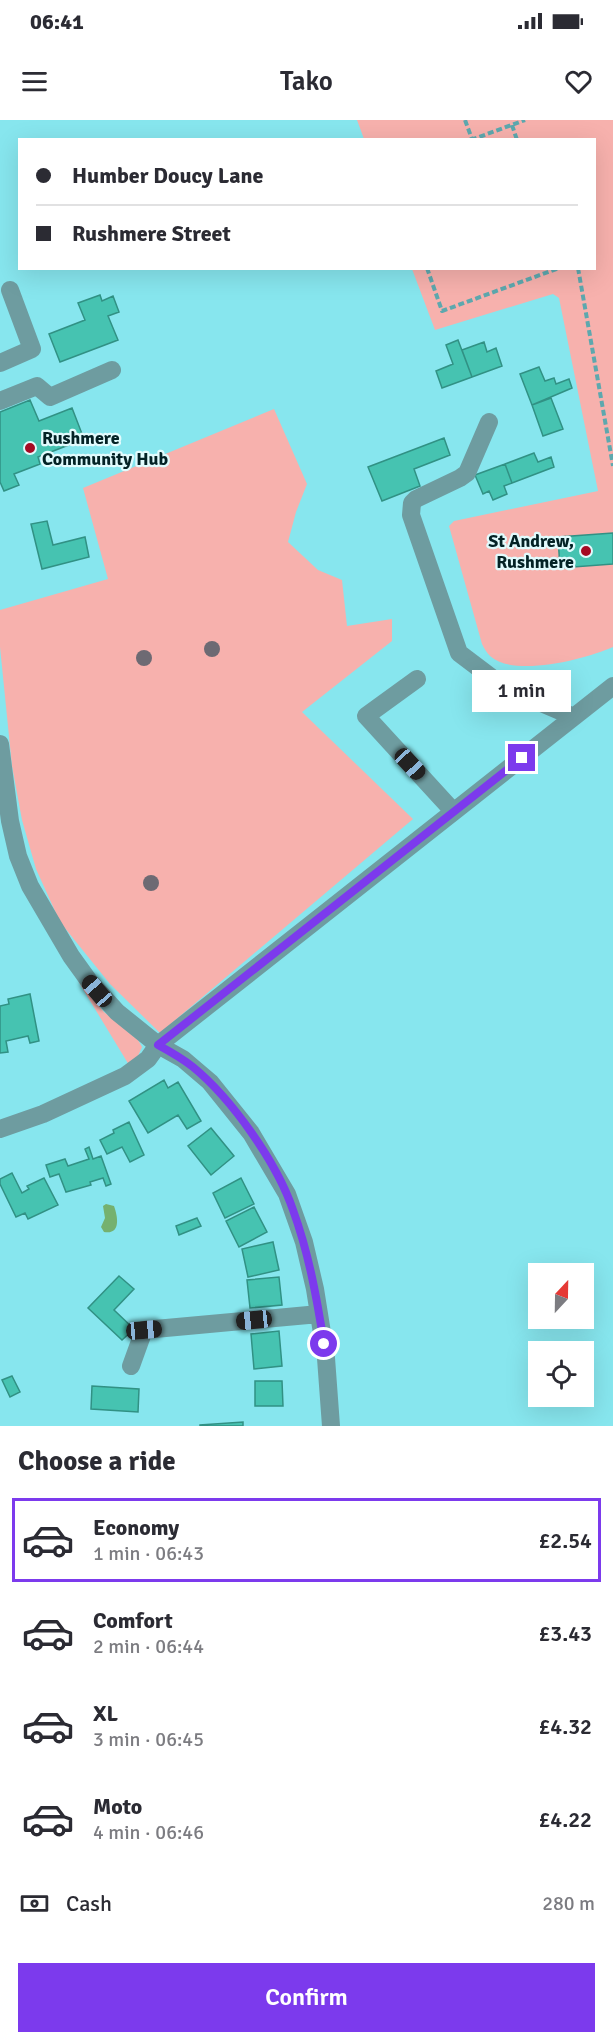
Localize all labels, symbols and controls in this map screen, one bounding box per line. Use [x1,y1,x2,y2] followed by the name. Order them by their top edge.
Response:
[30,8,84,35] text: 06:41
[18,65,51,98] icon: menu
[280,65,333,98] text: Tako
[562,65,595,98] icon: heart
[72,162,263,189] text: Humber Doucy Lane
[72,220,231,247] text: Rushmere Street
[42,427,168,470] place label: Rushmere Community Hub
[23,441,37,455] marker: Rushmere Community Hub
[488,530,574,573] place label: St Andrew, Rushmere
[579,544,593,558] marker: St Andrew, Rushmere
[472,671,572,713] callout: 1 min
[498,678,545,703] text: 1 min
[508,744,535,771] route end
[391,745,429,783] car
[78,972,116,1010] car
[528,1263,594,1329] north arrow
[528,1263,594,1407] map controls
[235,1309,273,1331] car
[125,1319,163,1341] car
[310,1330,337,1357] route start
[528,1341,594,1407] button: locate
[18,1445,176,1478] text: Choose a ride
[21,1513,75,1567] icon: car
[93,1514,179,1541] text: Economy
[538,1527,592,1554] text: £2.54
[93,1541,204,1566] text: 1 min · 06:43
[21,1606,75,1660] icon: car
[93,1607,173,1634] text: Comfort
[538,1620,592,1647] text: £3.43
[93,1634,204,1659] text: 2 min · 06:44
[21,1699,75,1753] icon: car
[93,1700,118,1727] text: XL
[538,1713,592,1740] text: £4.32
[93,1727,204,1752] text: 3 min · 06:45
[21,1792,75,1846] icon: car
[93,1793,142,1820] text: Moto
[538,1806,592,1833] text: £4.22
[93,1820,204,1845] text: 4 min · 06:46
[18,1887,51,1920] icon: cash
[66,1890,112,1917] text: Cash
[542,1891,595,1916] text: 280 m
[18,1963,595,2032] button: Confirm

